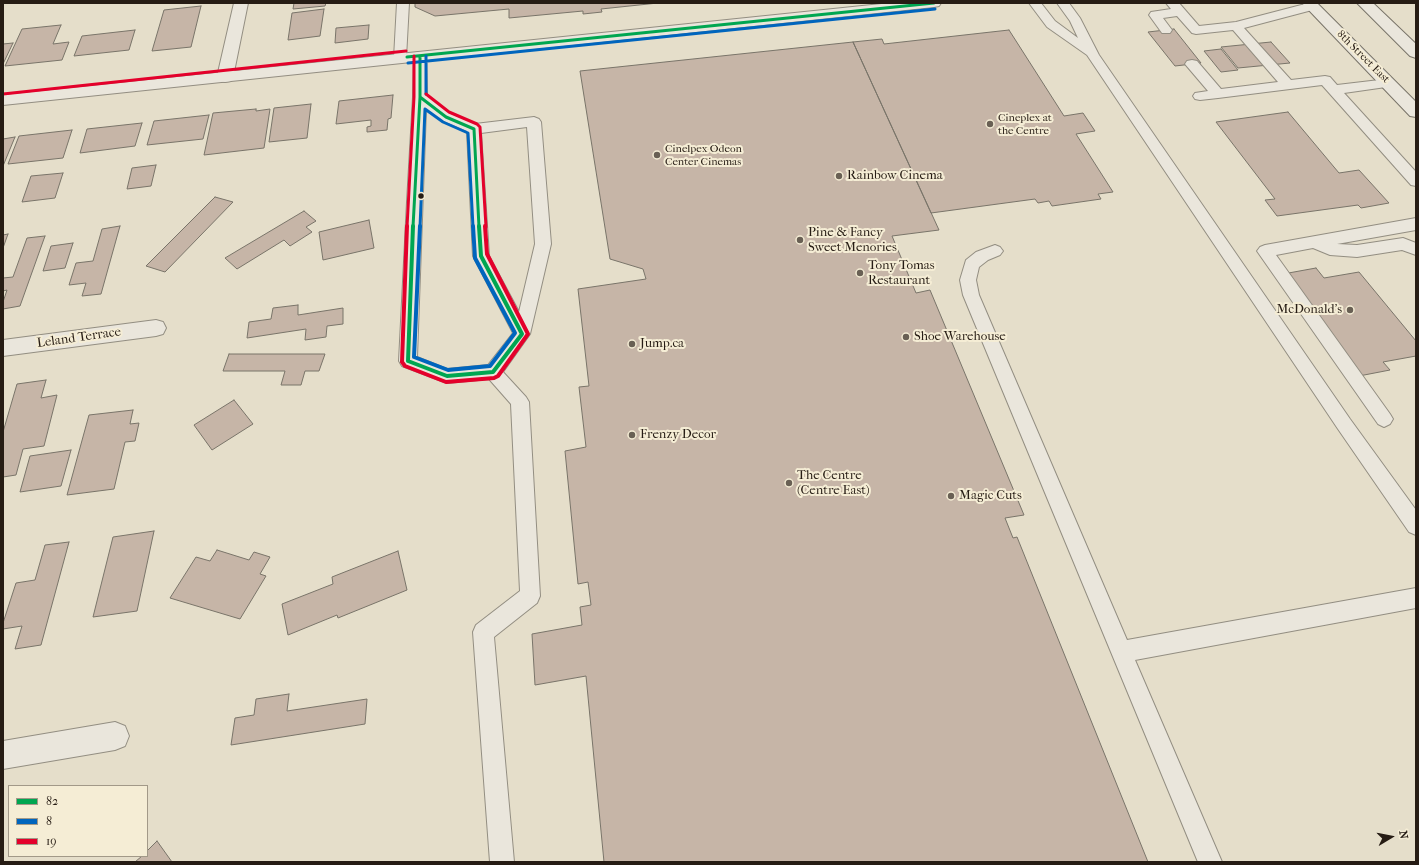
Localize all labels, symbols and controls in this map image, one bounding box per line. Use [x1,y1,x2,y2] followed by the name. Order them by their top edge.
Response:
[1334,28,1392,86] street label: 8th Street East
[998,111,1052,137] place label: Cineplex at the Centre
[985,119,995,129] marker: Cineplex at the Centre
[665,142,742,168] place label: Cinelpex Odeon Center Cinemas
[652,150,662,160] marker: Cinelpex Odeon Center Cinemas
[847,168,943,184] place label: Rainbow Cinema
[834,171,844,181] marker: Rainbow Cinema
[416,191,426,201] unlabelled marker
[808,225,897,256] place label: Pine & Fancy Sweet Menories
[795,235,805,245] marker: Pine & Fancy Sweet Menories
[868,258,935,289] place label: Tony Tomas Restaurant
[855,268,865,278] marker: Tony Tomas Restaurant
[1277,302,1342,318] place label: McDonald's
[1345,305,1355,315] marker: McDonald's
[36,324,122,352] street label: Leland Terrace
[914,329,1006,345] place label: Shoe Warehouse
[901,332,911,342] marker: Shoe Warehouse
[640,336,684,352] place label: Jump.ca
[627,339,637,349] marker: Jump.ca
[640,427,716,443] place label: Frenzy Decor
[627,430,637,440] marker: Frenzy Decor
[797,468,870,499] place label: The Centre (Centre East)
[784,478,794,488] marker: The Centre (Centre East)
[959,488,1022,504] place label: Magic Cuts
[946,491,956,501] marker: Magic Cuts
[8,785,148,857] legend
[46,794,58,808] text: 82
[46,814,52,828] text: 8
[1371,817,1411,857] north arrow
[1396,830,1410,840] text: N
[46,834,57,848] text: 19

